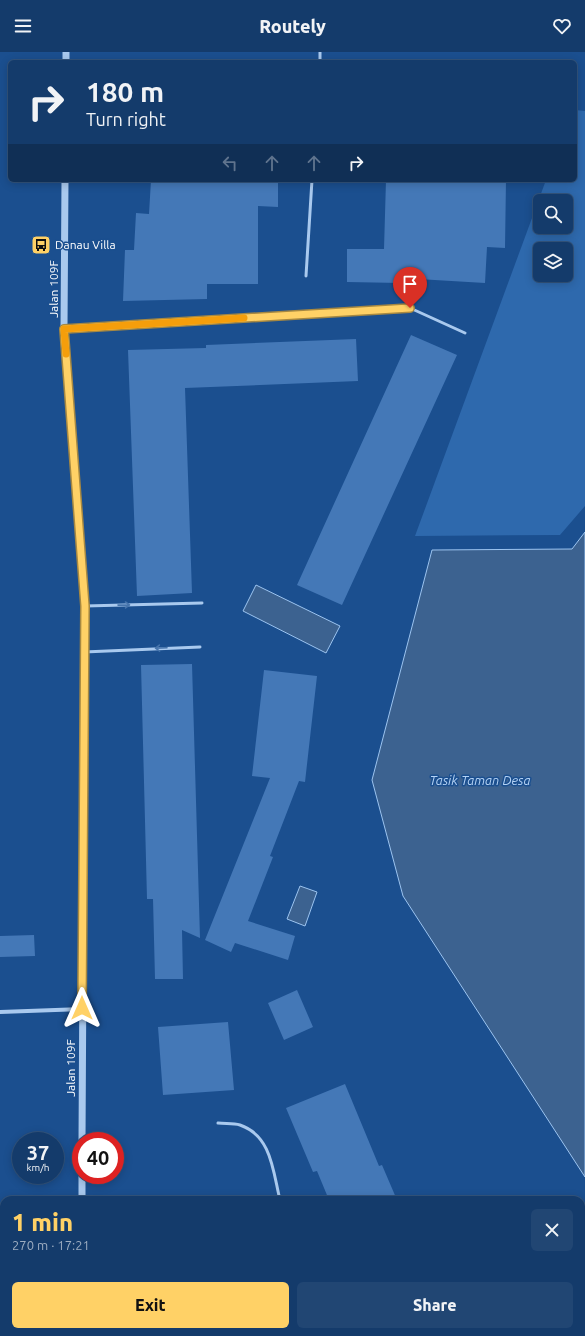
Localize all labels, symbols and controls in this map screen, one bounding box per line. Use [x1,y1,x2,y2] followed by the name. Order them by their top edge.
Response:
[12,15,34,37] icon: menu
[551,15,573,37] icon: heart
[259,16,326,36] text: Routely
[20,76,72,128] icon: right
[86,76,164,107] text: 180 m
[86,109,166,129] text: Turn right
[219,152,241,174] icon: left
[261,152,283,174] icon: ahead
[303,152,325,174] icon: ahead
[345,152,367,174] icon: right
[533,194,573,282] map controls
[533,194,573,234] button: search
[30,234,52,256] bus stop icon: Danau Villa
[55,238,116,251] place label: Danau Villa
[533,242,573,282] button: layers
[47,260,60,318] street label: Jalan 109F
[393,267,427,308] pin
[399,273,421,295] icon: arrive
[117,601,130,609] one-way arrow
[155,645,168,652] one-way arrow
[429,773,531,787] water label: Tasik Taman Desa
[61,987,103,1029] position arrow
[64,1039,77,1097] street label: Jalan 109F
[72,1132,124,1184] speed limit sign: 40
[27,1141,49,1164] text: 37
[26,1162,50,1173] text: km/h
[12,1209,73,1236] text: 1 min
[531,1209,573,1251] button: close
[12,1238,90,1252] text: 270 m · 17:21
[12,1282,289,1328] button: Exit
[297,1282,573,1328] button: Share

